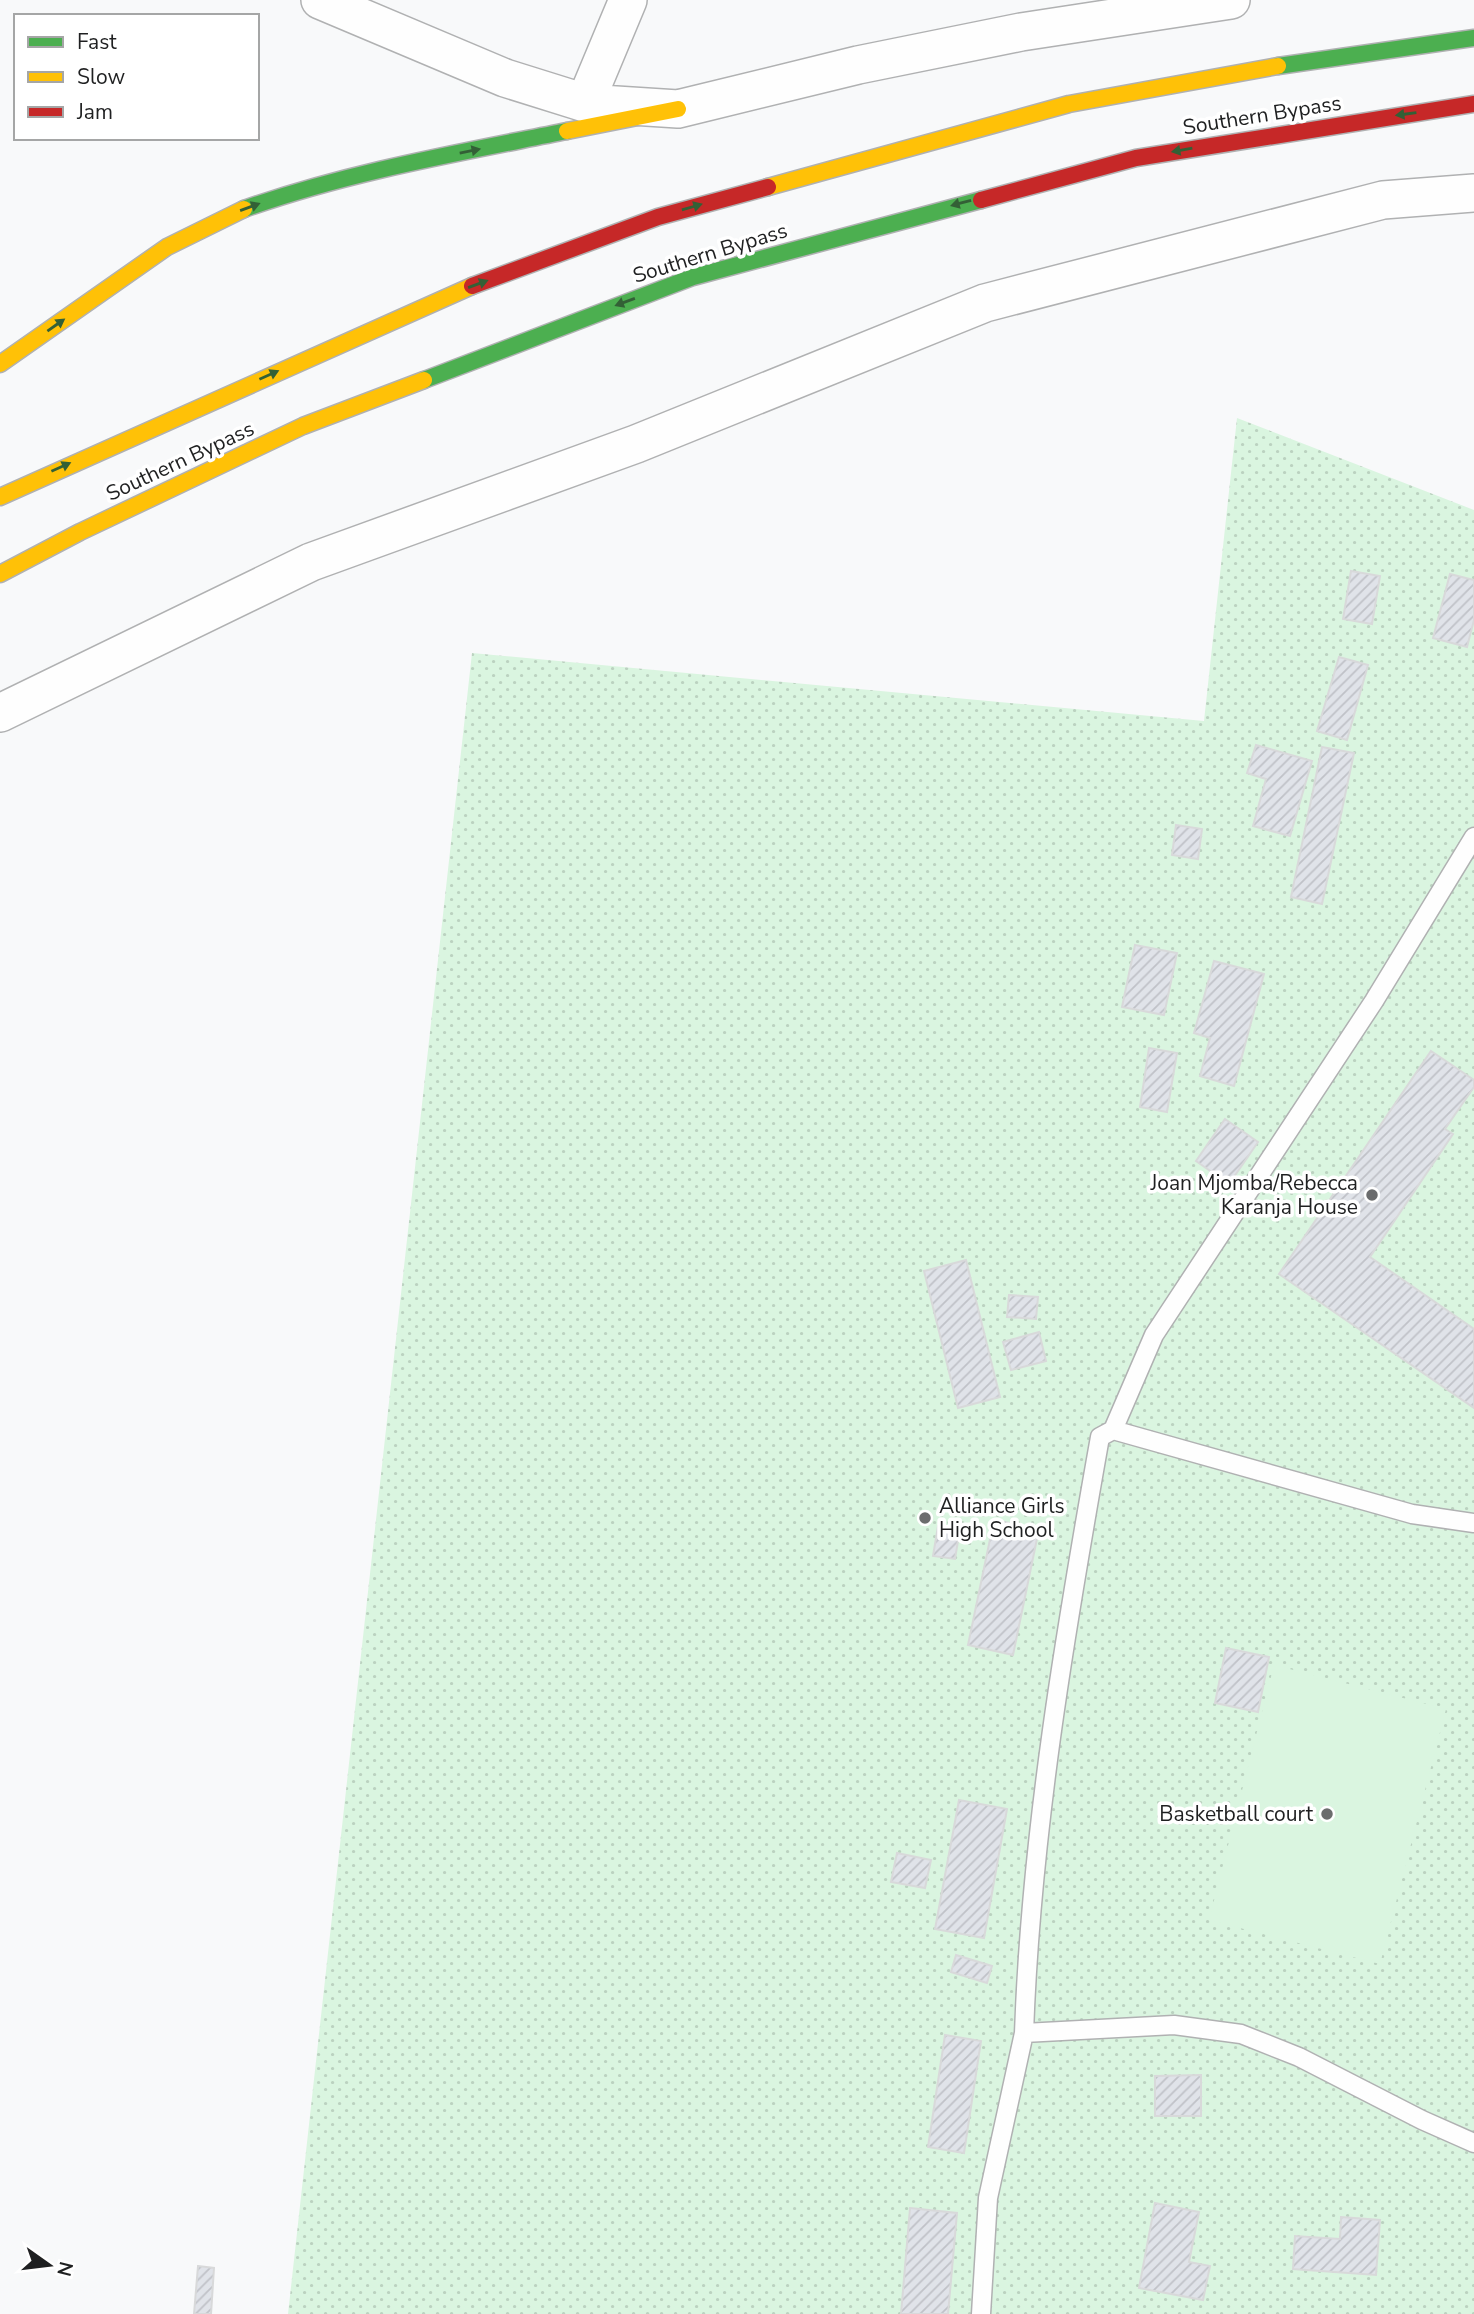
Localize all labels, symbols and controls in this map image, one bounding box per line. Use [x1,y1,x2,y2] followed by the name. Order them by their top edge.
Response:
[14,14,259,140] legend
[77,28,117,56] text: Fast
[77,63,126,91] text: Slow
[1181,89,1343,141] street label: Southern Bypass
[76,98,113,126] text: Jam
[1395,109,1417,120] one-way arrow
[459,145,481,156] one-way arrow
[1171,145,1193,156] one-way arrow
[950,198,972,209] one-way arrow
[239,201,260,212] one-way arrow
[682,202,703,212] one-way arrow
[629,216,791,290] street label: Southern Bypass
[467,278,488,289] one-way arrow
[615,297,636,308] one-way arrow
[47,318,65,332] one-way arrow
[259,369,279,381] one-way arrow
[101,414,259,508] street label: Southern Bypass
[51,461,71,473] one-way arrow
[1150,1169,1358,1221] place label: Joan Mjomba/Rebecca Karanja House
[1364,1187,1380,1203] marker: Joan Mjomba/Rebecca Karanja House
[939,1492,1065,1544] place label: Alliance Girls High School
[917,1510,933,1526] marker: Alliance Girls High School
[1159,1800,1314,1828] place label: Basketball court
[1319,1806,1335,1822] marker: Basketball court
[14,2230,84,2300] north arrow
[50,2259,79,2279] text: N

